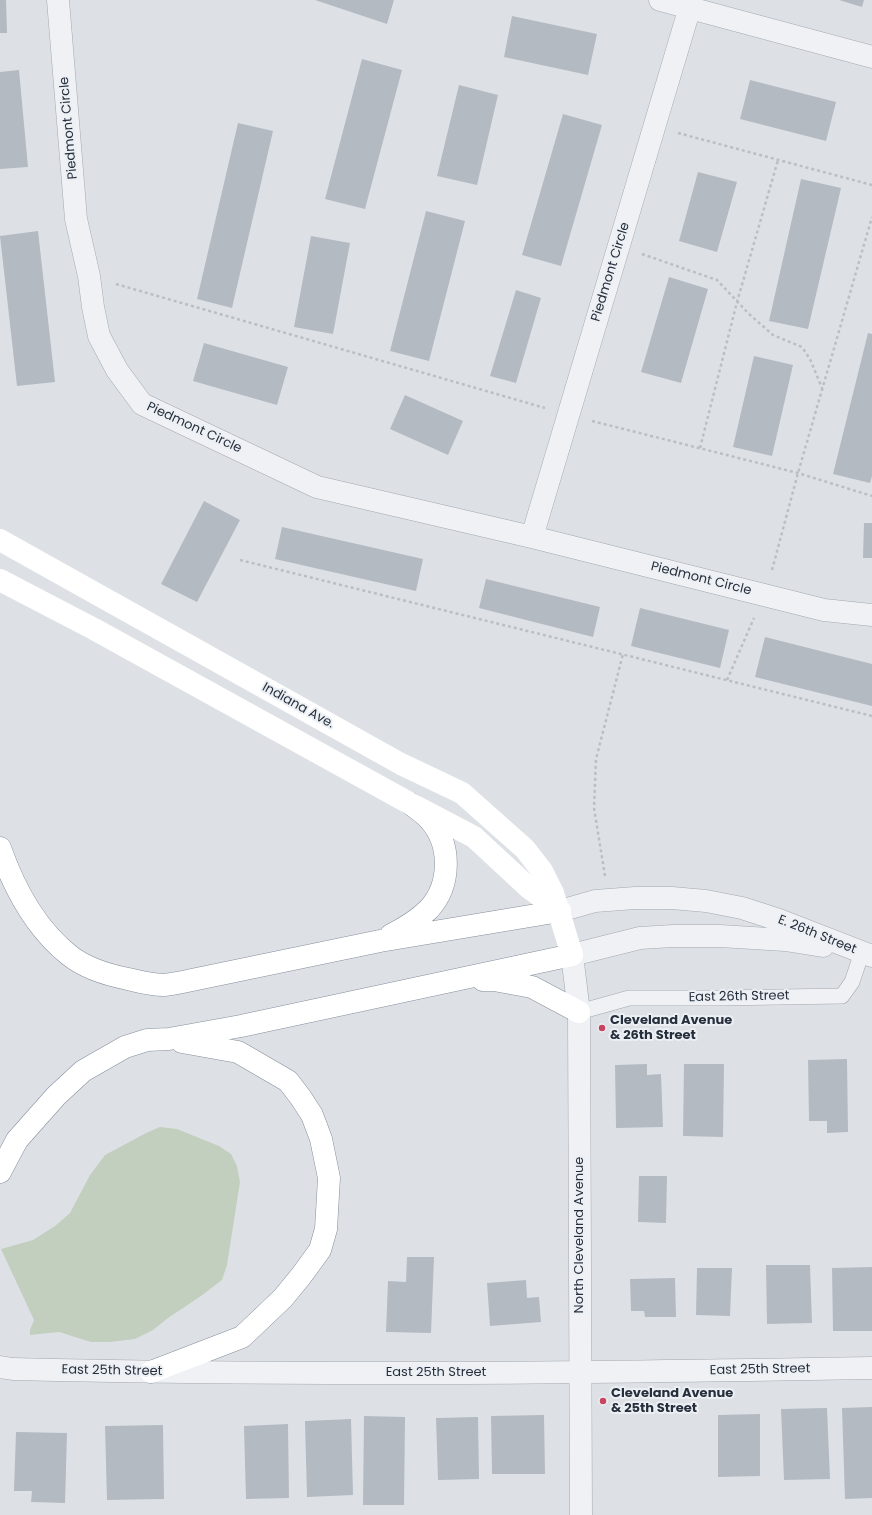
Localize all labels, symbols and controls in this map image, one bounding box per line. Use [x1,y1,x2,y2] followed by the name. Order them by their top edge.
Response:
[57,76,81,180] street label: Piedmont Circle
[588,220,634,324] street label: Piedmont Circle
[144,399,244,457] street label: Piedmont Circle
[649,559,753,599] street label: Piedmont Circle
[259,680,337,732] street label: Indiana Ave.
[776,912,858,958] street label: E. 26th Street
[688,988,790,1006] street label: East 26th Street
[610,1013,732,1044] place label: Cleveland Avenue & 26th Street
[597,1023,607,1033] marker: Cleveland Avenue & 26th Street
[572,1157,588,1313] street label: North Cleveland Avenue
[710,1361,810,1379] street label: East 25th Street
[62,1362,162,1380] street label: East 25th Street
[386,1365,486,1381] street label: East 25th Street
[611,1386,733,1417] place label: Cleveland Avenue & 25th Street
[598,1396,608,1406] marker: Cleveland Avenue & 25th Street

